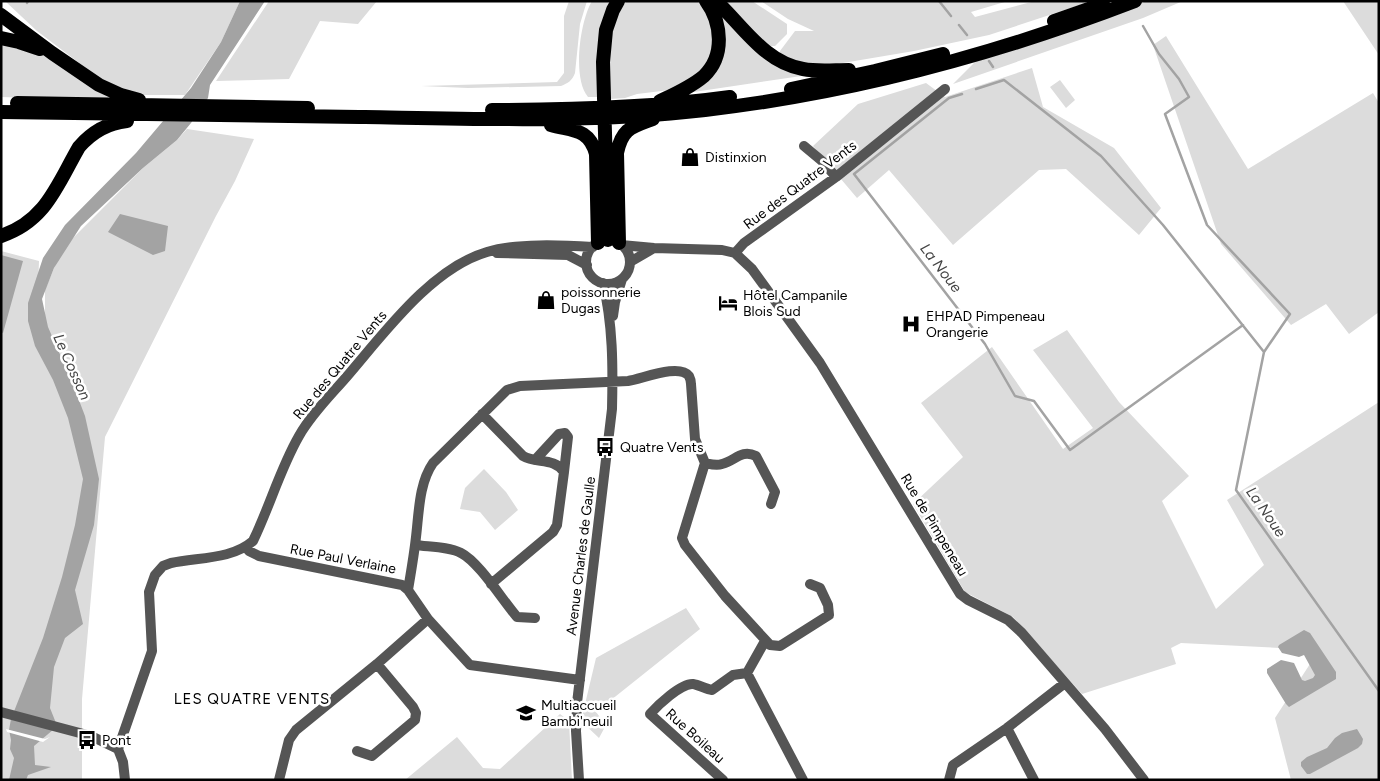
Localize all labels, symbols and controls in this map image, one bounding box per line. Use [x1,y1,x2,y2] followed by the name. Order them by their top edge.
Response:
[740,137,860,233] street label: Rue des Quatre Vents
[679,146,701,168] shop icon: Distinxion
[705,149,767,166] place label: Distinxion
[916,240,966,296] water label: La Noue
[561,284,641,317] place label: poissonnerie Dugas
[743,287,848,320] place label: Hôtel Campanile Blois Sud
[535,289,557,311] shop icon: poissonnerie Dugas
[717,292,739,314] hotel icon: Hôtel Campanile Blois Sud
[289,307,391,423] street label: Rue des Quatre Vents
[926,308,1045,341] place label: EHPAD Pimpeneau Orangerie
[900,313,922,335] hospital icon: EHPAD Pimpeneau Orangerie
[49,331,95,403] water label: Le Cosson
[594,436,616,458] bus stop icon: Quatre Vents
[620,439,703,456] place label: Quatre Vents
[897,471,971,579] street label: Rue de Pimpeneau
[563,475,599,636] street label: Avenue Charles de Gaulle
[1242,483,1290,541] water label: La Noue
[289,540,398,578] street label: Rue Paul Verlaine
[174,690,330,708] district label: LES QUATRE VENTS
[541,697,616,730] place label: Multiaccueil Bambi'neuil
[515,702,537,724] school or university icon: Multiaccueil Bambi'neuil
[662,705,728,767] street label: Rue Boileau
[76,729,98,751] bus stop icon: Pont
[102,732,131,749] place label: Pont

